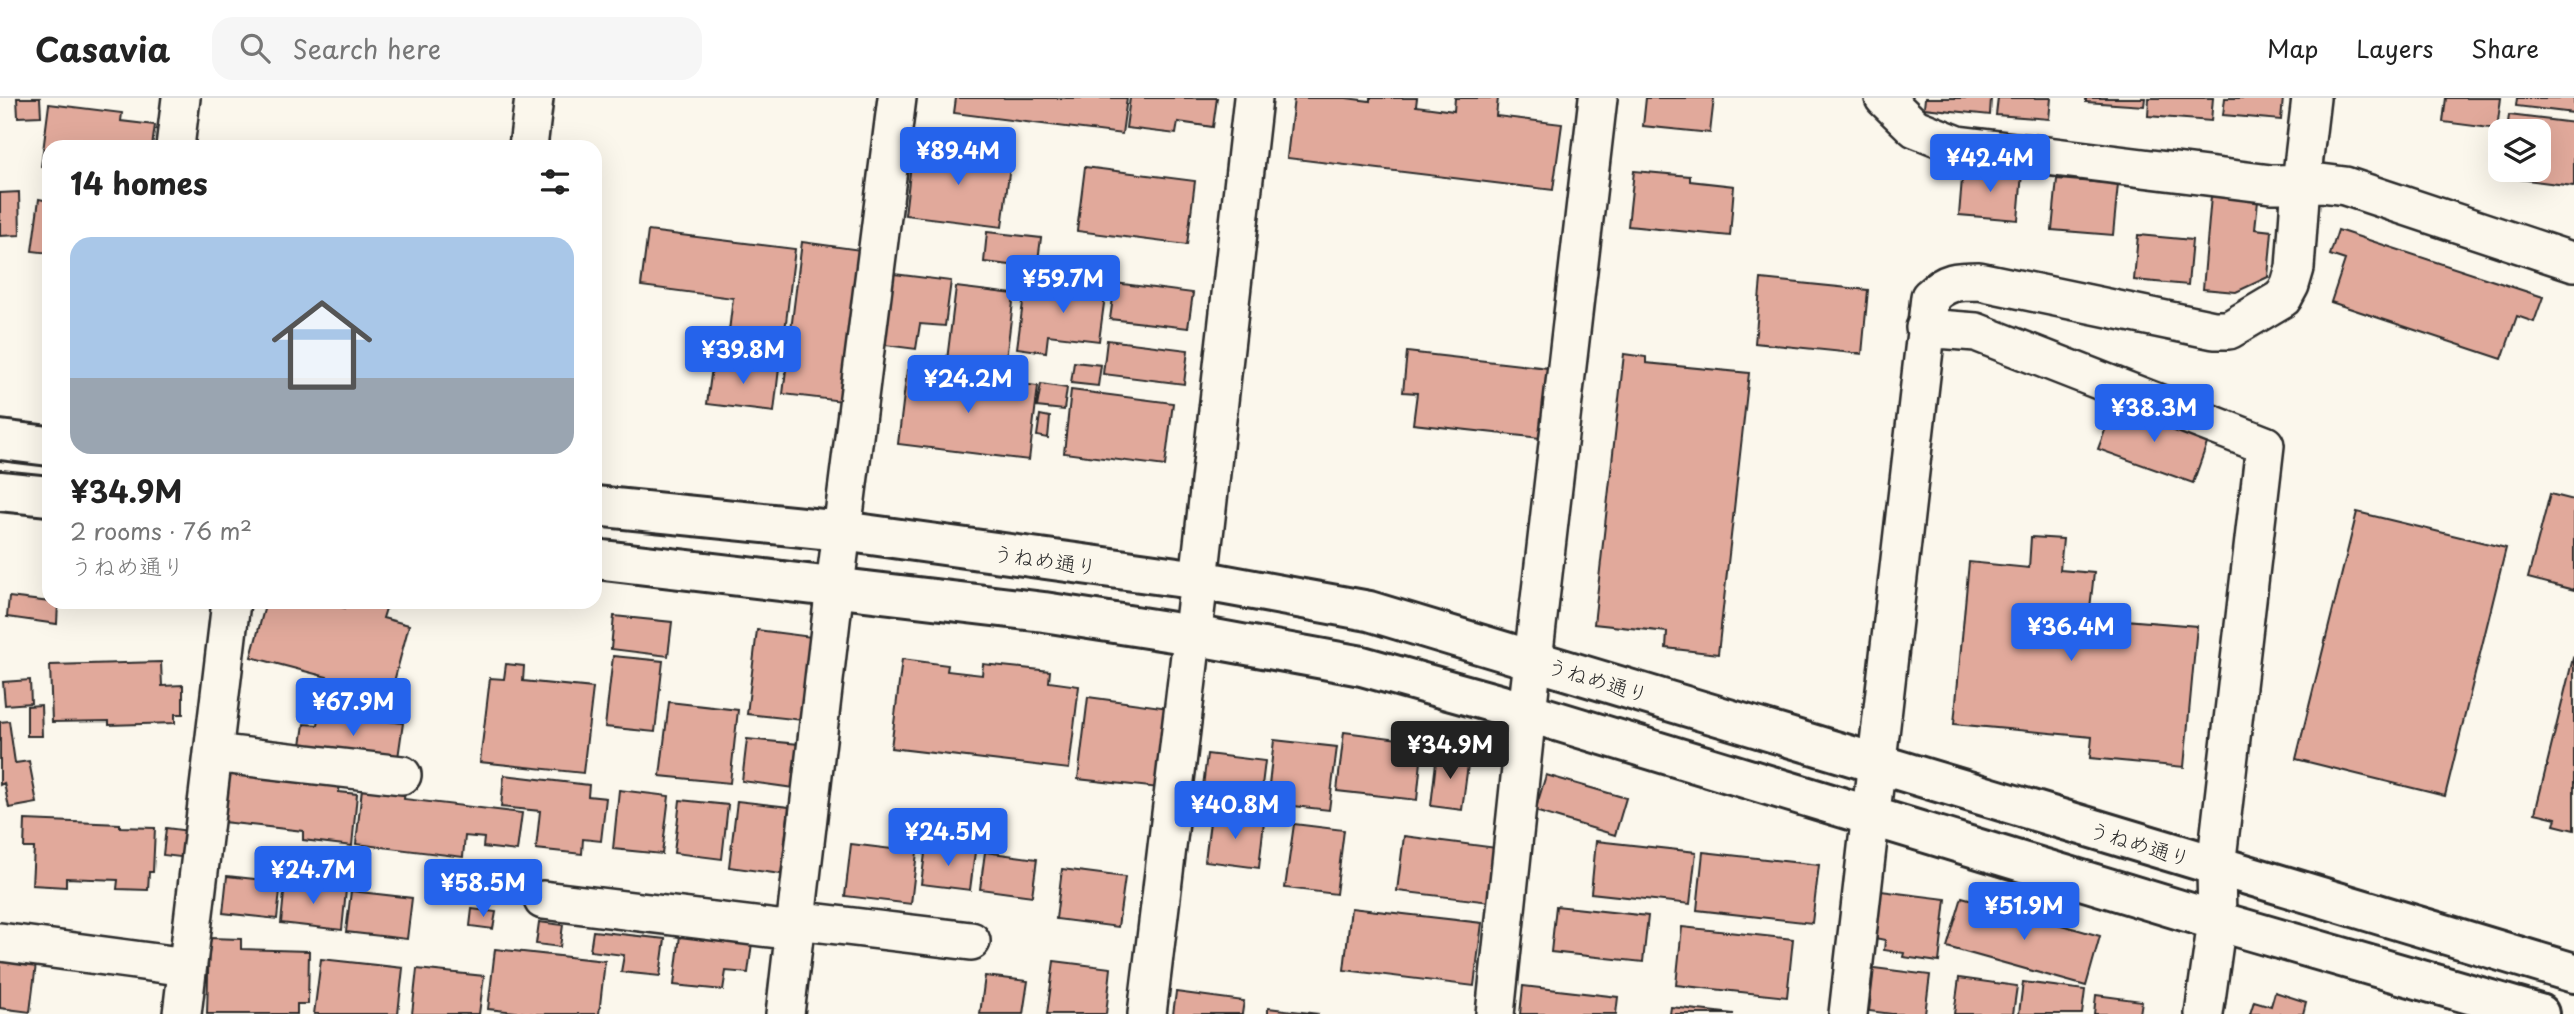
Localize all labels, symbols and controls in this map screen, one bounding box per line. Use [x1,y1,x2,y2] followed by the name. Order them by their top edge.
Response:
[212,17,702,80] search box
[35,23,170,73] text: Casavia
[236,29,274,67] icon: search
[292,29,441,68] text: Search here
[2267,30,2318,66] text: Map
[2356,30,2433,66] text: Layers
[2471,30,2539,66] text: Share
[2488,119,2551,182] map controls
[2488,119,2551,182] button: layers
[901,127,1015,187] pin: ¥89.4M
[916,132,1000,167] text: ¥89.4M
[1933,134,2047,194] pin: ¥42.4M
[1946,139,2034,174] text: ¥42.4M
[70,160,208,205] text: 14 homes
[536,163,574,201] icon: filters
[1006,256,1120,315] pin: ¥59.7M
[1022,260,1104,295] text: ¥59.7M
[259,282,385,408] icon: home
[686,327,800,386] pin: ¥39.8M
[701,331,785,366] text: ¥39.8M
[911,356,1025,415] pin: ¥24.2M
[923,360,1013,395] text: ¥24.2M
[2097,384,2211,444] pin: ¥38.3M
[2111,389,2197,424] text: ¥38.3M
[70,468,182,513] text: ¥34.9M
[70,513,252,548] text: 2 rooms · 76 m²
[991,536,1099,582] street label: うねめ通り
[70,548,185,583] text: うねめ通り
[2014,603,2128,663] pin: ¥36.4M
[2027,608,2115,643] text: ¥36.4M
[1543,648,1653,710] street label: うねめ通り
[296,678,410,738] pin: ¥67.9M
[312,683,394,718] text: ¥67.9M
[1393,722,1507,781] pin: ¥34.9M
[1407,726,1493,761] text: ¥34.9M
[1178,782,1292,841] pin: ¥40.8M
[1191,786,1279,821] text: ¥40.8M
[891,808,1005,868] pin: ¥24.5M
[2085,812,2195,874] street label: うねめ通り
[904,813,992,848] text: ¥24.5M
[256,846,370,906] pin: ¥24.7M
[270,851,356,886] text: ¥24.7M
[426,860,540,919] pin: ¥58.5M
[440,864,526,899] text: ¥58.5M
[1967,882,2081,942] pin: ¥51.9M
[1984,887,2064,922] text: ¥51.9M

